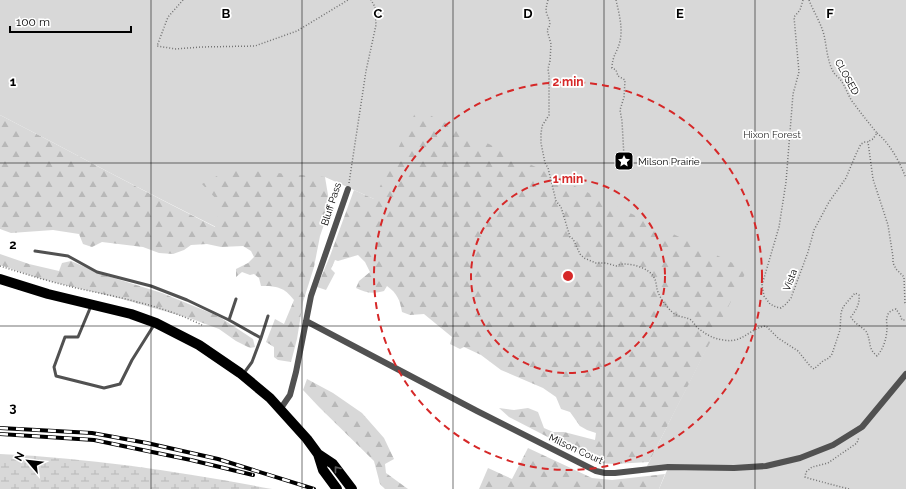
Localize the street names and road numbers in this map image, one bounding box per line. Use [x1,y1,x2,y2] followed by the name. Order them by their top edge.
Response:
[833,57,861,97] street label: CLOSED
[319,181,343,227] street label: Bluff Pass
[781,267,799,293] street label: Vista
[547,432,605,467] street label: Milson Court

